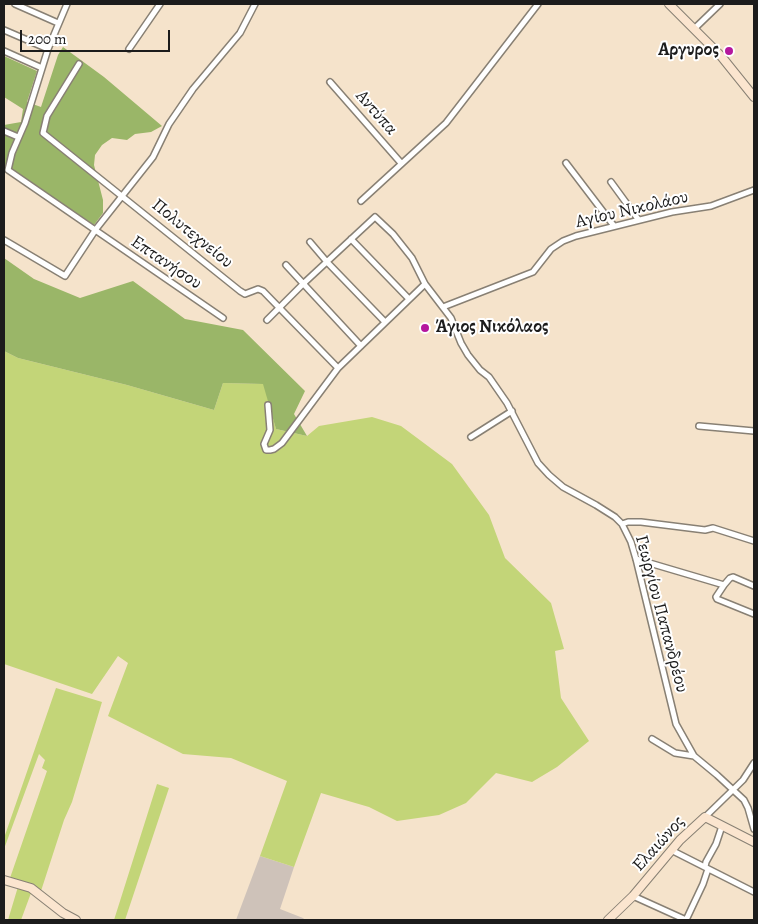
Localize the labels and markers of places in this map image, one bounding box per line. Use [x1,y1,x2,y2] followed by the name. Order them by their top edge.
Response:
[658,40,719,62] place label: Αργυρος
[723,45,735,57] marker: Αργυρος
[435,317,549,339] place label: Άγιος Νικόλαος
[419,322,431,334] marker: Άγιος Νικόλαος

